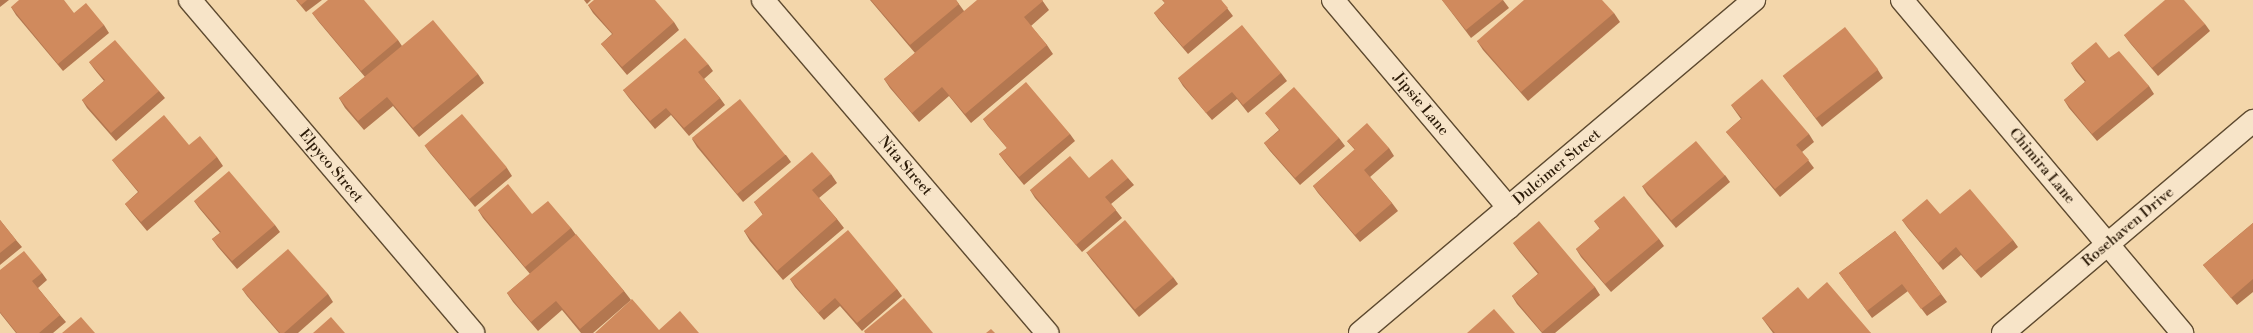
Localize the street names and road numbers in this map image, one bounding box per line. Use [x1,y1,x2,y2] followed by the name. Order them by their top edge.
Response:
[1389,69,1453,139] street label: Jipsie Lane
[2005,124,2079,208] street label: Chimira Lane
[1510,125,1604,209] street label: Dulcimer Street
[295,126,367,206] street label: Elpyco Street
[874,133,936,199] street label: Nita Street
[2078,183,2178,271] street label: Rosehaven Drive

